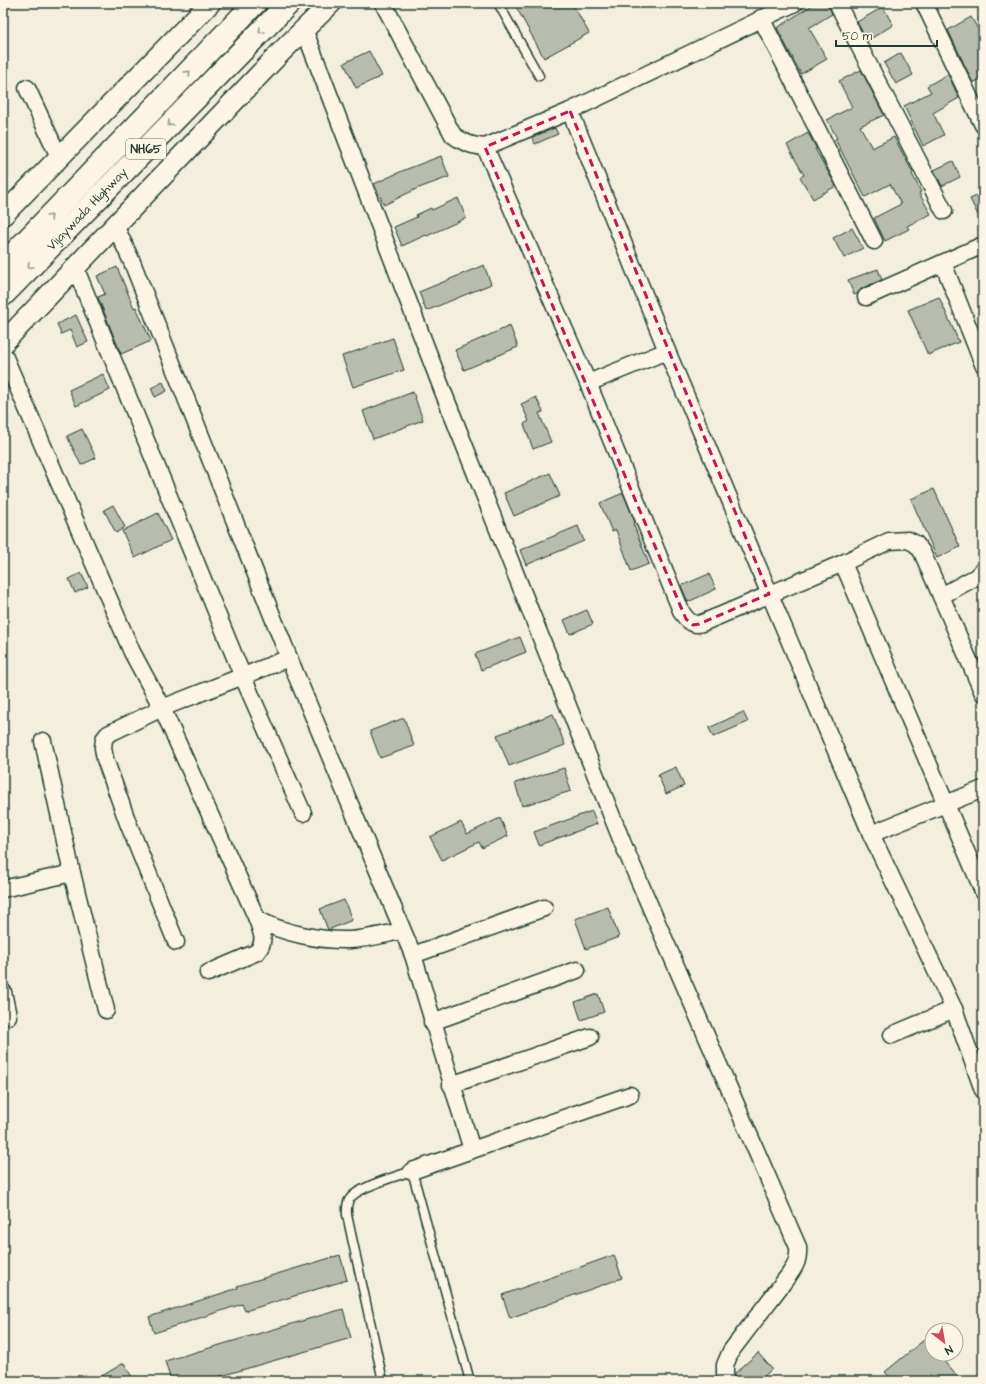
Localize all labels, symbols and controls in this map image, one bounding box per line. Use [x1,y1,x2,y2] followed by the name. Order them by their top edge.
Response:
[836,22,937,48] scale bar
[259,26,266,34] one-way arrow
[842,28,873,45] text: 50 m
[183,70,191,78] one-way arrow
[167,119,175,127] one-way arrow
[126,139,166,159] road number: NH65
[43,164,132,255] street label: Vijaywada Highway
[45,214,53,222] one-way arrow
[28,261,35,269] one-way arrow
[924,1322,964,1362] north arrow
[942,1342,956,1358] text: N

